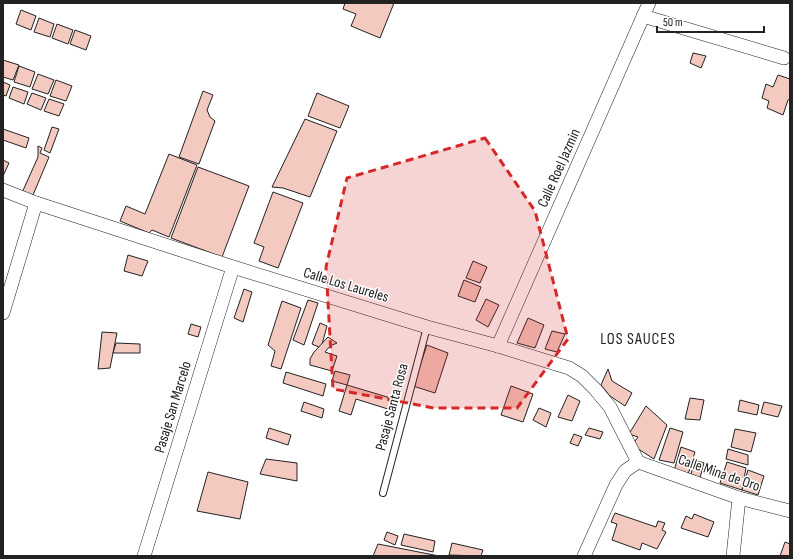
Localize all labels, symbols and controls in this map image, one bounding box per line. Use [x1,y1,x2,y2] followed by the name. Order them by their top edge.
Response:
[657,8,764,34] scale bar
[663,15,683,30] text: 50 m
[533,126,585,210] street label: Calle Roel Jazmin
[301,263,391,307] street label: Calle Los Laureles
[600,330,676,349] district label: LOS SAUCES
[150,359,196,455] street label: Pasaje San Marcelo
[371,361,413,453] street label: Pasaje Santa Rosa
[676,450,762,496] street label: Calle Mina de Oro

